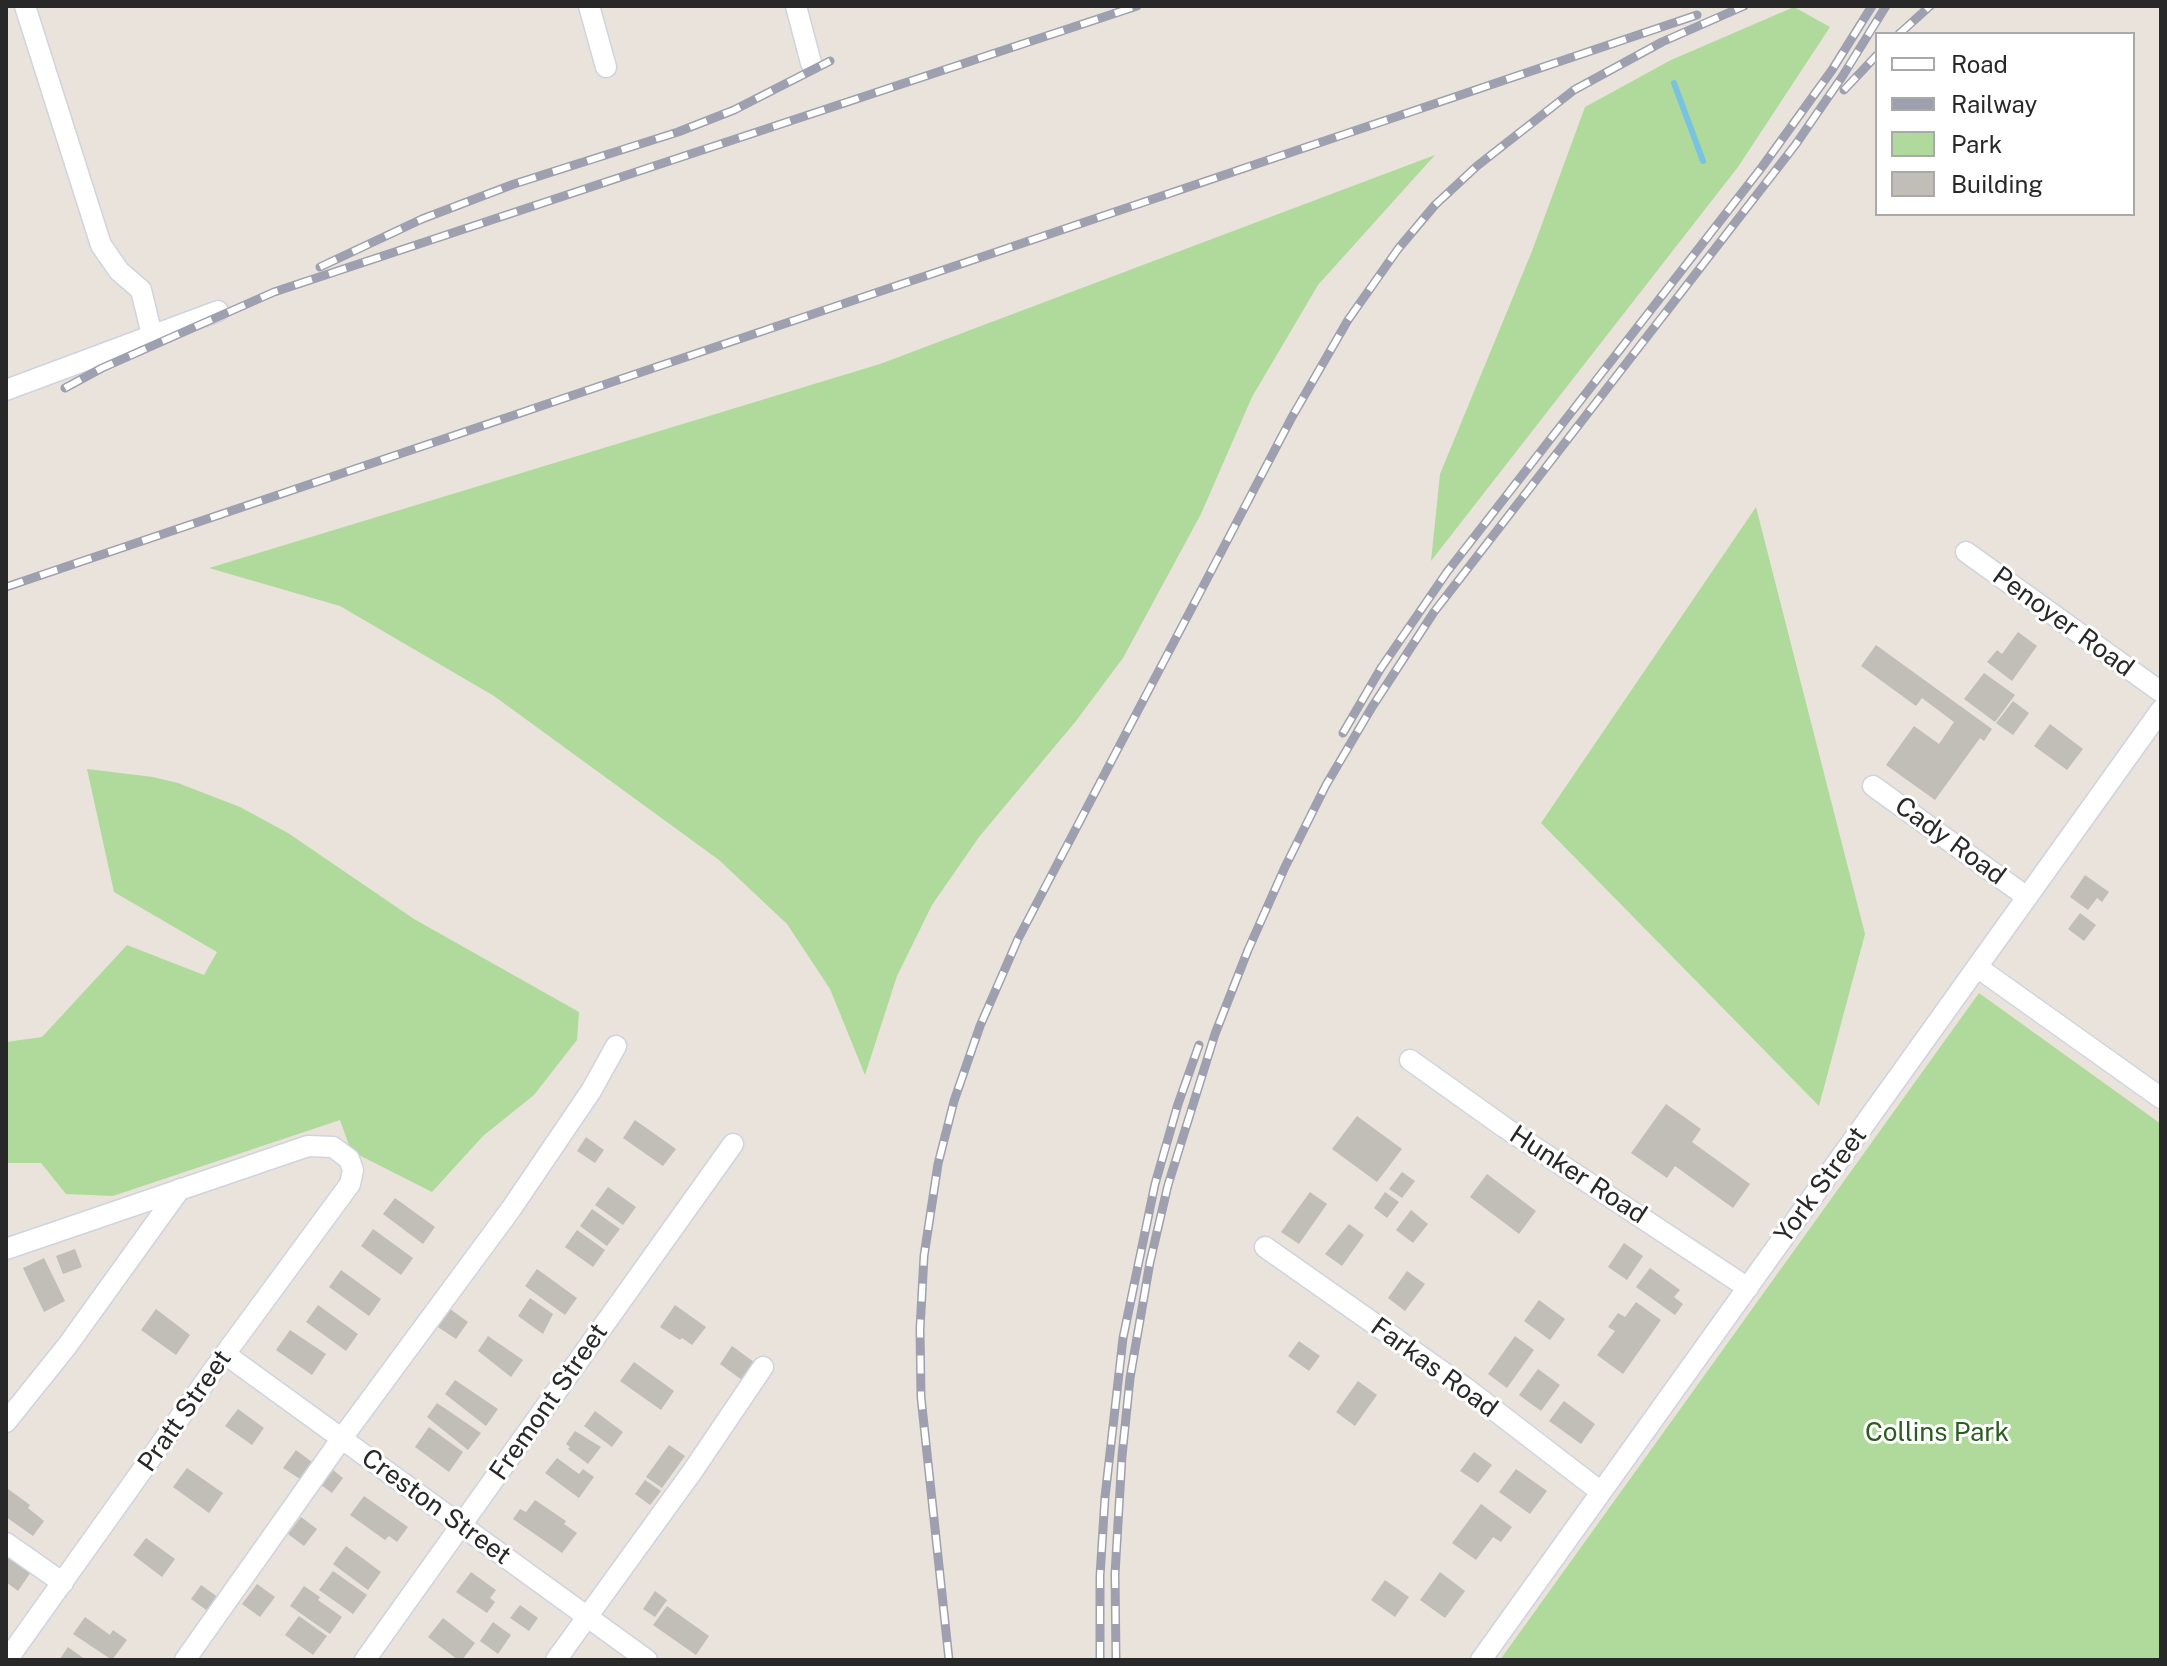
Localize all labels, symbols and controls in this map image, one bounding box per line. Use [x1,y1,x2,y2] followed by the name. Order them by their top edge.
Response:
[1875,32,2135,216] legend
[1951,50,2008,78] text: Road
[1951,90,2037,118] text: Railway
[1951,130,2002,158] text: Park
[1951,170,2043,198] text: Building
[1986,560,2140,684] street label: Penoyer Road
[1888,790,2012,892] street label: Cady Road
[1504,1119,1652,1231] street label: Hunker Road
[1768,1121,1874,1249] street label: York Street
[1364,1312,1504,1424] street label: Farkas Road
[483,1318,615,1486] street label: Fremont Street
[132,1344,238,1478] street label: Pratt Street
[1865,1417,2009,1449] park label: Collins Park
[355,1442,517,1572] street label: Creston Street

